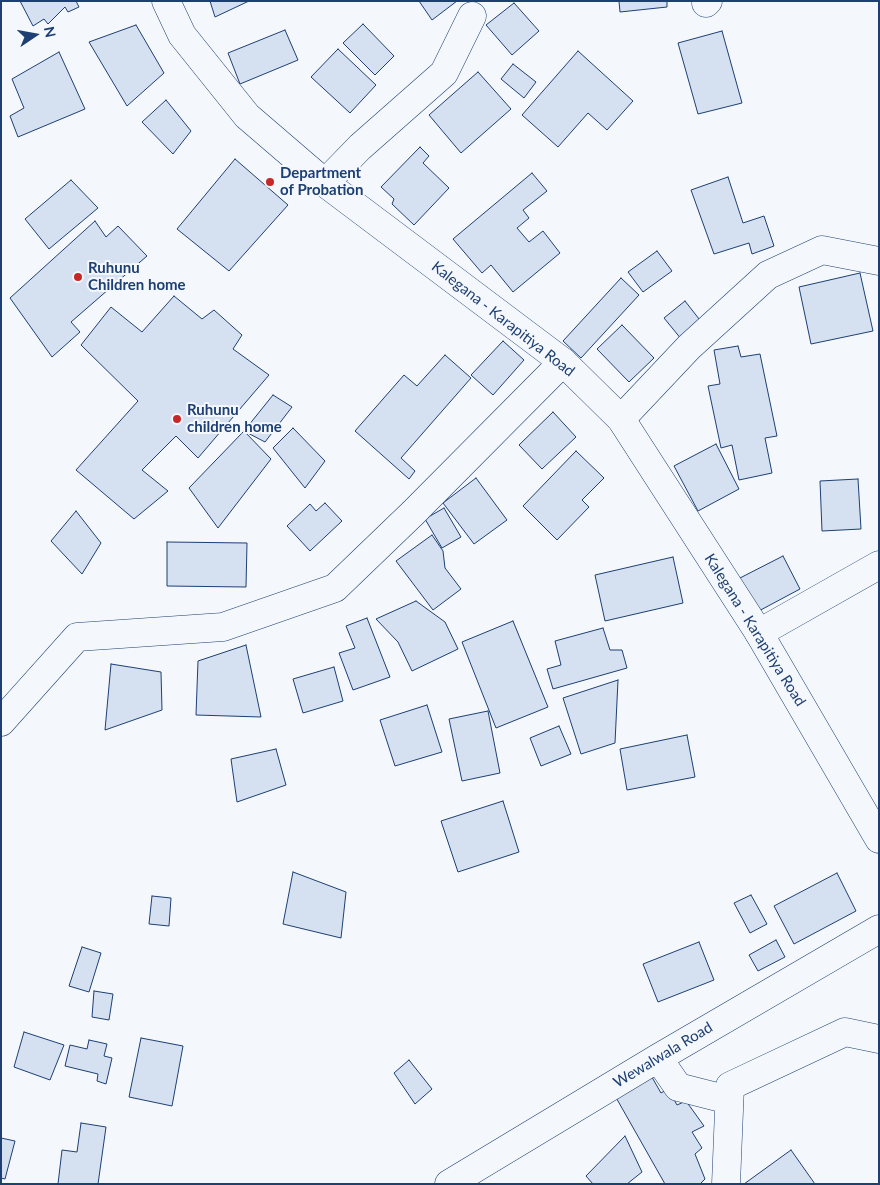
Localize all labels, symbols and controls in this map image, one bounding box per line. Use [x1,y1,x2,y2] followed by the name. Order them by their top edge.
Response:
[10,10,60,60] north arrow
[41,25,60,39] text: N
[280,164,363,199] place label: Department of Probation
[264,176,276,188] marker: Department of Probation
[428,258,578,380] street label: Kalegana - Karapitiya Road
[88,259,186,294] place label: Ruhunu Children home
[72,271,84,283] marker: Ruhunu Children home
[187,401,282,436] place label: Ruhunu children home
[171,413,183,425] marker: Ruhunu children home
[701,550,809,710] street label: Kalegana - Karapitiya Road
[610,1018,716,1092] street label: Wewalwala Road

